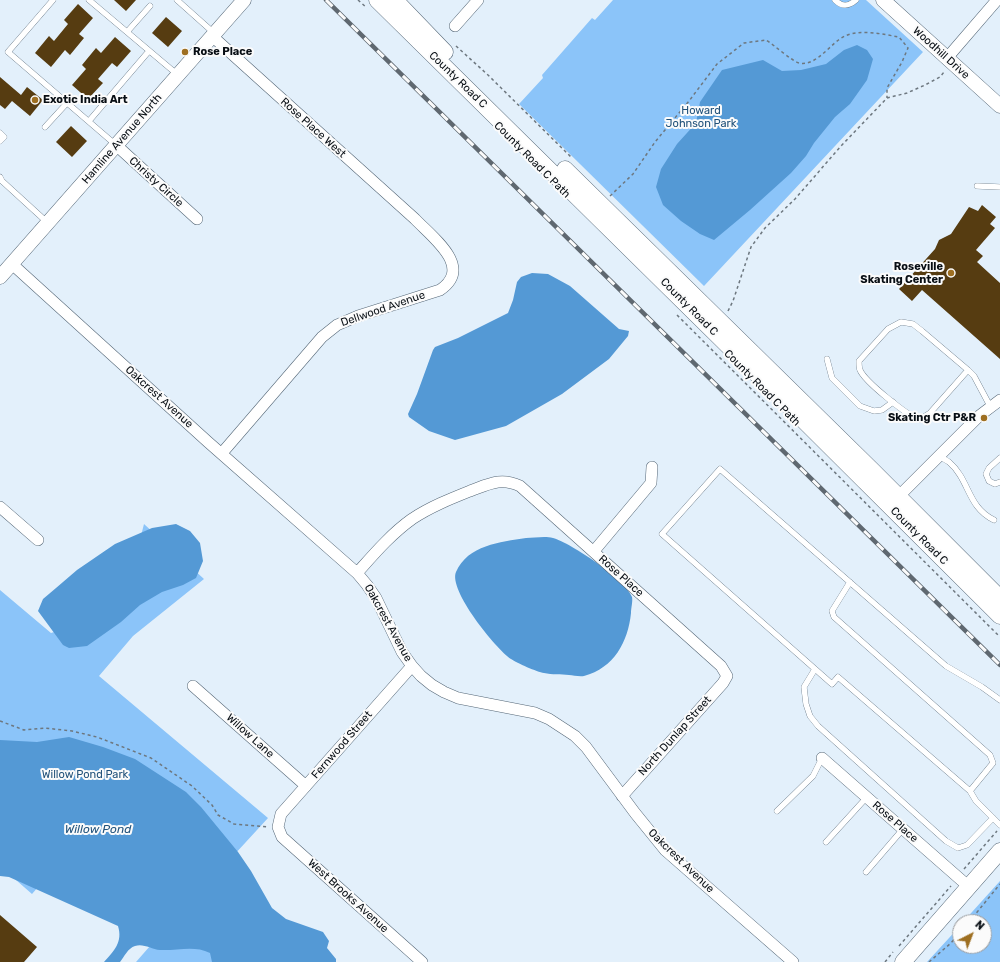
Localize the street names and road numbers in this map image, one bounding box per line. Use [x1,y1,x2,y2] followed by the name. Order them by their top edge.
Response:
[910,24,972,82] street label: Woodhill Drive
[426,49,490,111] street label: County Road C
[79,91,165,187] street label: Hamline Avenue North
[278,95,348,161] street label: Rose Place West
[491,119,573,201] street label: County Road C Path
[126,154,186,210] street label: Christy Circle
[657,275,721,339] street label: County Road C
[339,288,427,330] street label: Dellwood Avenue
[721,347,803,429] street label: County Road C Path
[122,363,196,431] street label: Oakcrest Avenue
[887,504,951,568] street label: County Road C
[596,552,646,600] street label: Rose Place
[361,582,415,664] street label: Oakcrest Avenue
[636,693,714,779] street label: North Dunlap Street
[309,708,375,782] street label: Fernwood Street
[223,711,277,761] street label: Willow Lane
[870,799,920,845] street label: Rose Place
[645,826,717,896] street label: Oakcrest Avenue
[305,856,391,936] street label: West Brooks Avenue

